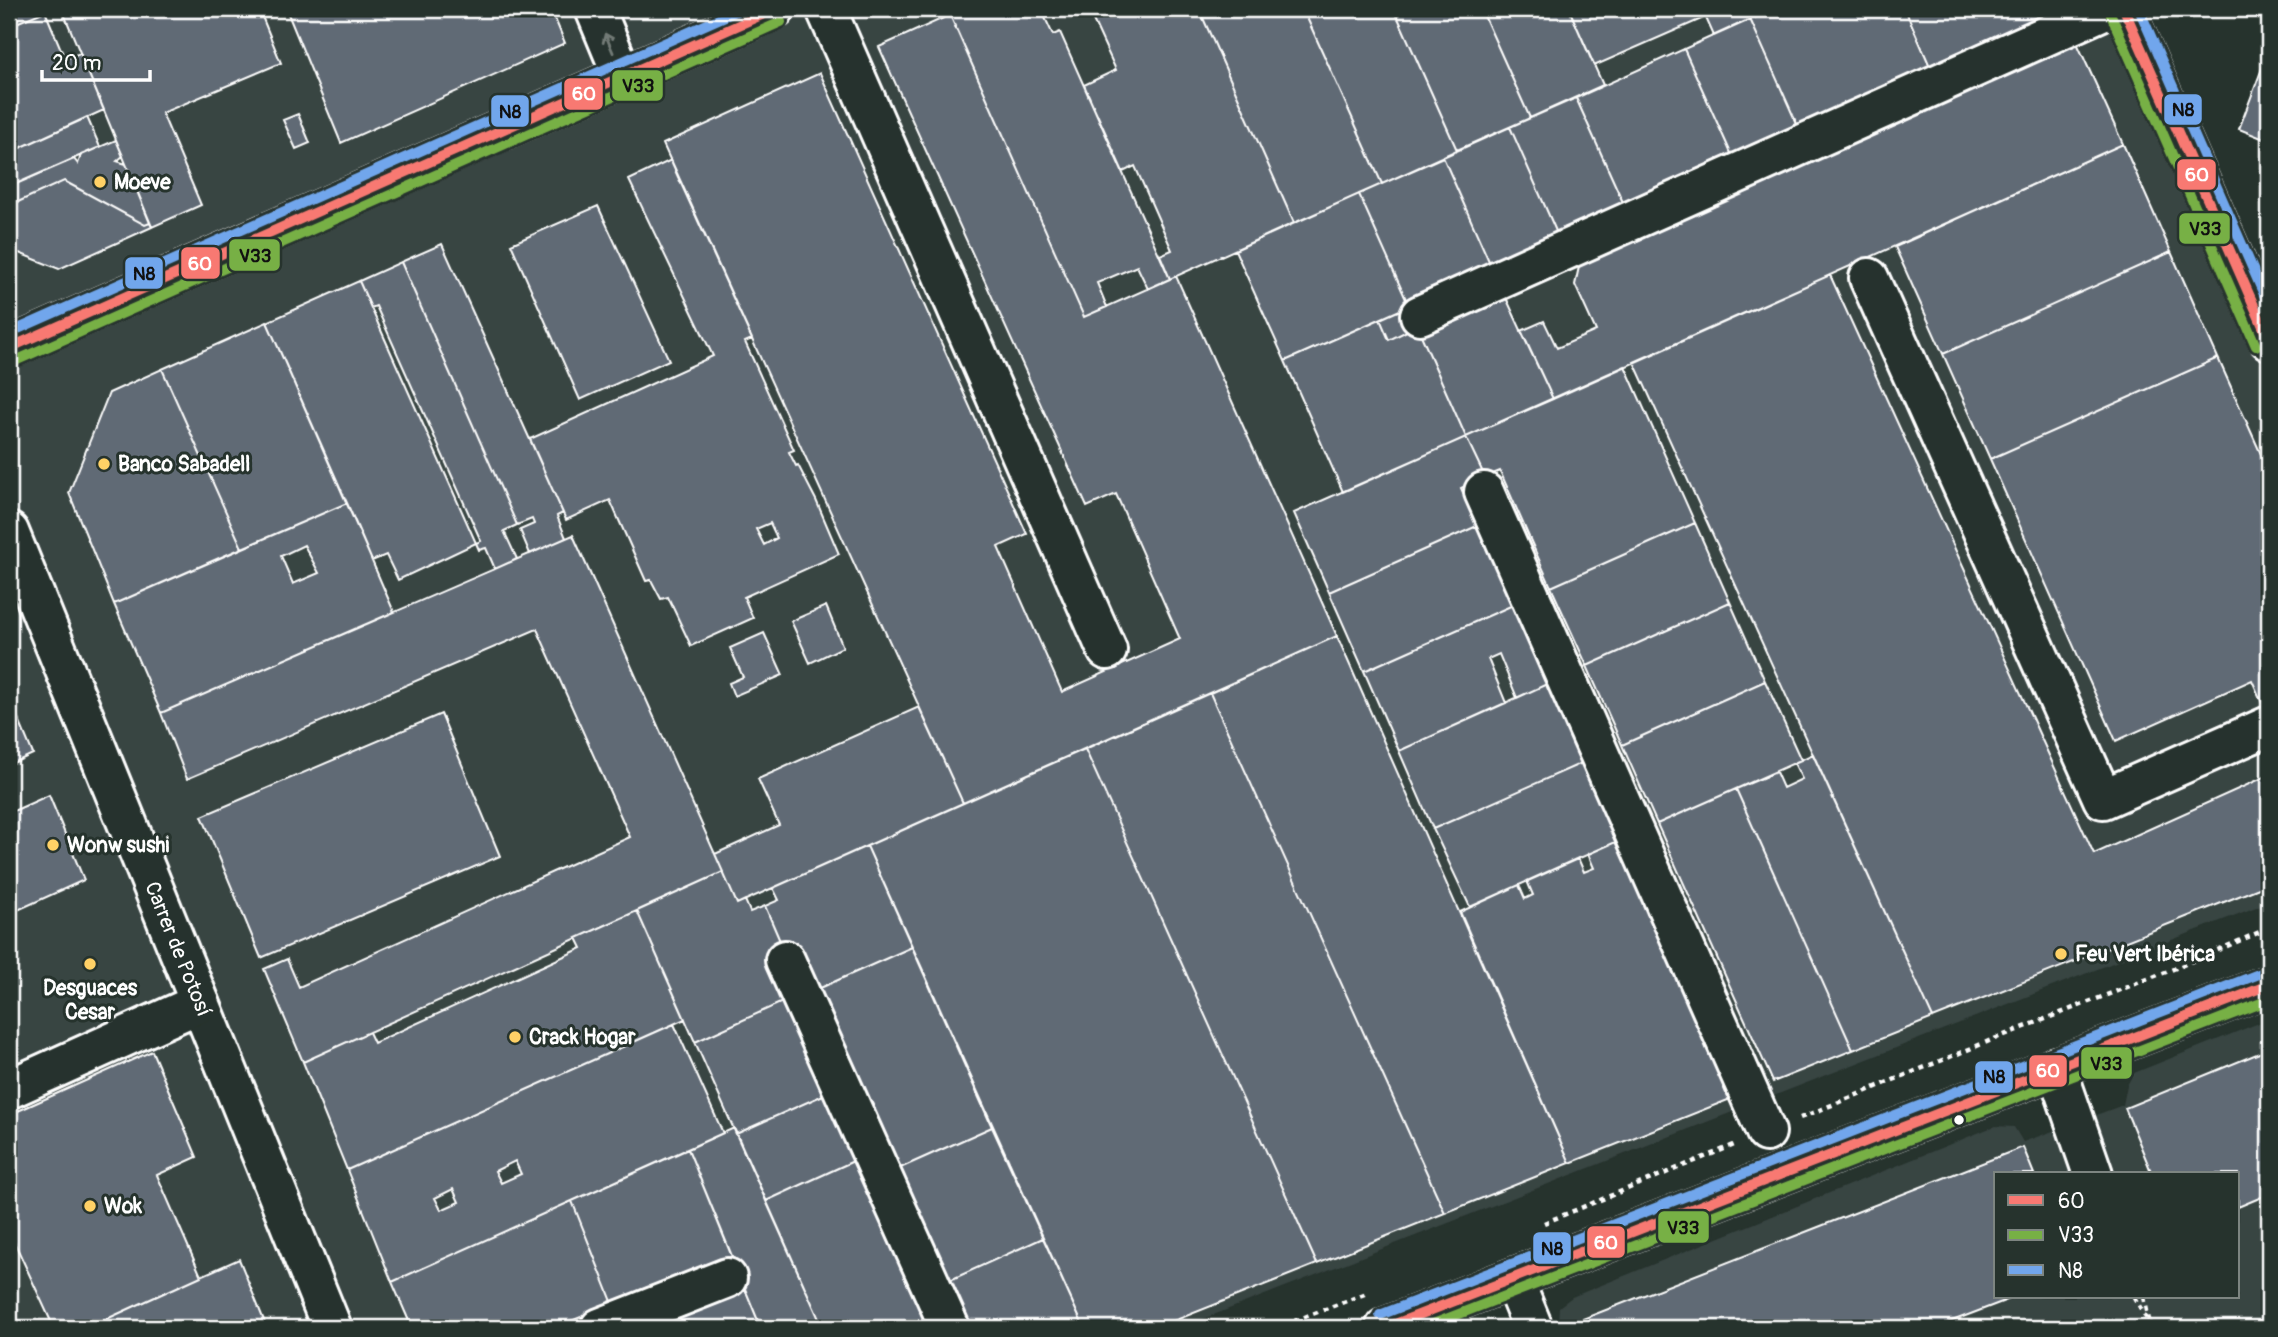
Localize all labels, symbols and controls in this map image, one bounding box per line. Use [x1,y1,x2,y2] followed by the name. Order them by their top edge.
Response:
[602,33,615,54] one-way arrow
[42,38,150,82] scale bar
[52,50,101,77] text: 20 m
[611,69,664,102] line badge: V33
[622,74,654,98] text: V33
[563,77,604,111] line badge: 60
[572,82,596,106] text: 60
[2163,93,2203,126] line badge: N8
[490,94,530,128] line badge: N8
[2172,98,2195,122] text: N8
[499,100,522,124] text: N8
[2176,158,2217,191] line badge: 60
[2185,163,2209,187] text: 60
[114,169,171,196] place label: Moeve
[92,174,108,190] marker: Moeve
[2178,212,2231,245] line badge: V33
[2189,217,2221,241] text: V33
[228,238,281,272] line badge: V33
[239,244,271,268] text: V33
[180,246,221,280] line badge: 60
[188,252,212,276] text: 60
[124,256,164,290] line badge: N8
[133,262,156,286] text: N8
[118,451,250,478] place label: Banco Sabadell
[96,456,112,472] marker: Banco Sabadell
[67,832,170,859] place label: Wonw sushi
[45,837,61,853] marker: Wonw sushi
[138,878,217,1021] street label: Carrer de Potosí
[2075,941,2215,968] place label: Feu Vert Ibérica
[2053,946,2069,962] marker: Feu Vert Ibérica
[82,956,98,972] marker: Desguaces Cesar
[43,975,138,1026] place label: Desguaces Cesar
[529,1024,636,1051] place label: Crack Hogar
[507,1029,523,1045] marker: Crack Hogar
[2080,1046,2133,1080] line badge: V33
[2090,1052,2122,1076] text: V33
[2028,1054,2068,1088] line badge: 60
[2036,1059,2060,1083] text: 60
[1974,1060,2014,1094] line badge: N8
[1983,1065,2006,1089] text: N8
[1952,1113,1966,1127] unlabelled marker
[1994,1172,2240,1298] legend
[2058,1188,2085,1215] text: 60
[104,1193,142,1220] place label: Wok
[82,1198,98,1214] marker: Wok
[1657,1210,1710,1244] line badge: V33
[1667,1216,1699,1240] text: V33
[2058,1222,2094,1249] text: V33
[1586,1225,1626,1259] line badge: 60
[1532,1231,1572,1265] line badge: N8
[1594,1231,1618,1255] text: 60
[1541,1237,1564,1261] text: N8
[2058,1258,2083,1285] text: N8

